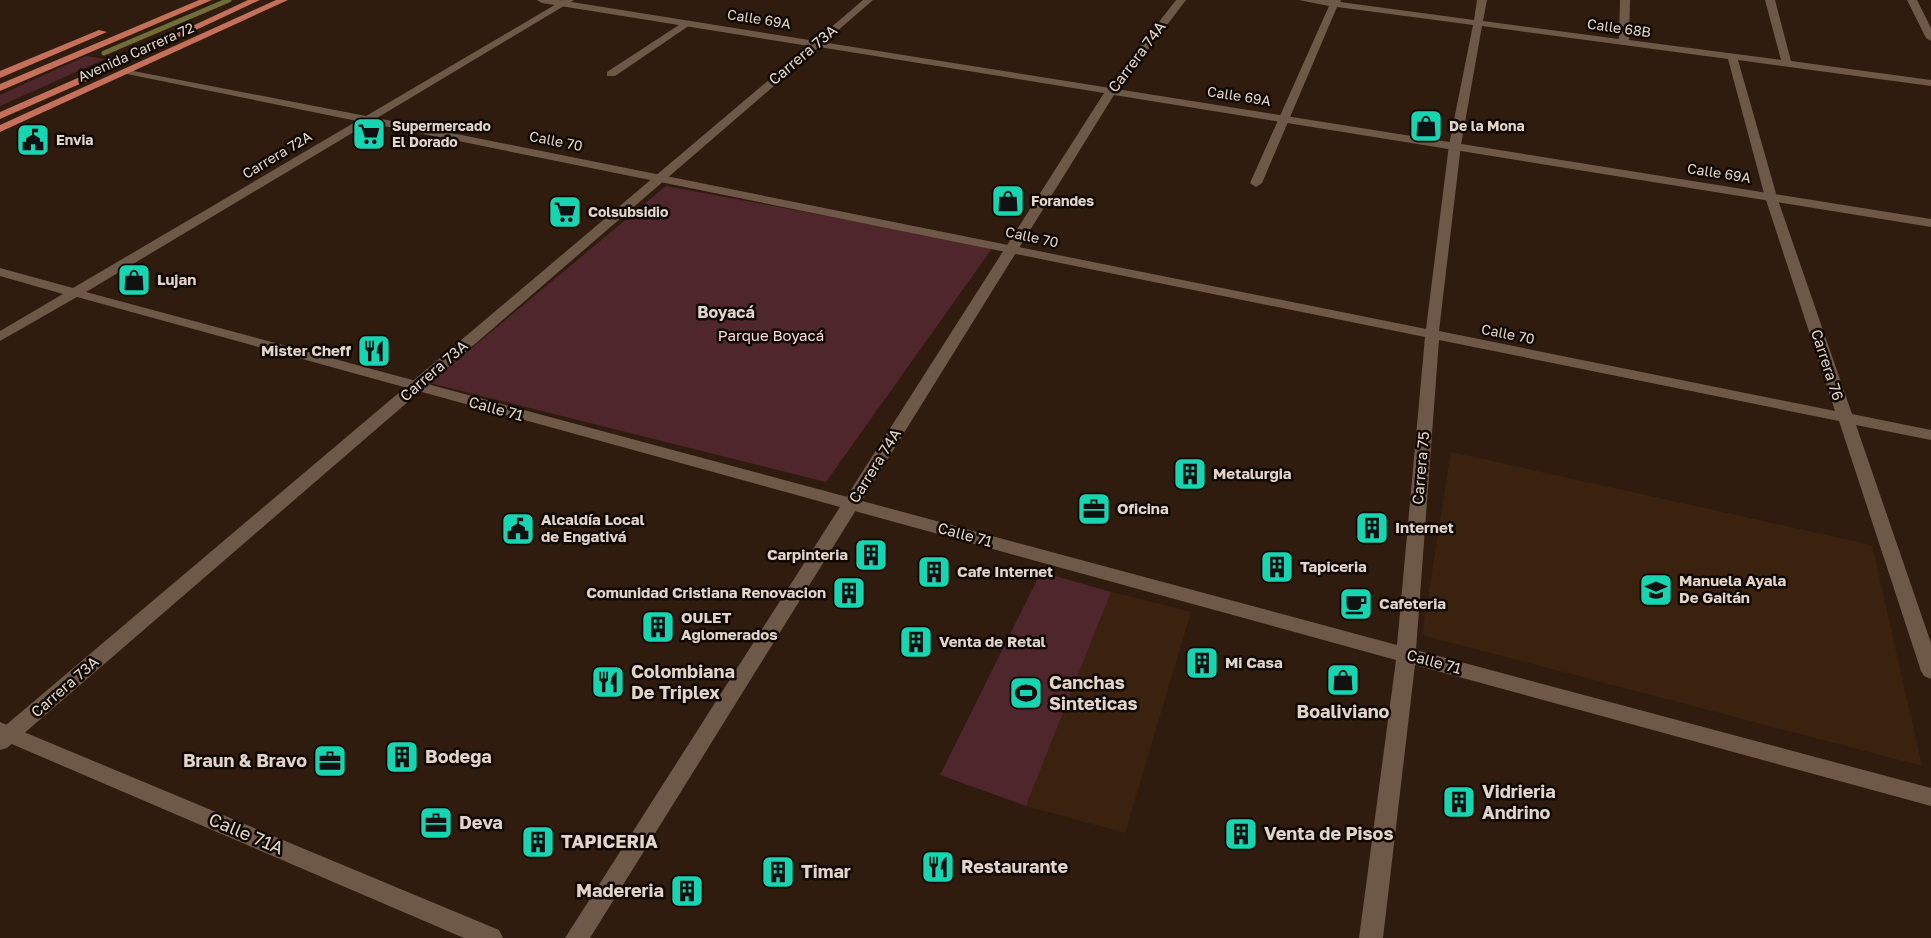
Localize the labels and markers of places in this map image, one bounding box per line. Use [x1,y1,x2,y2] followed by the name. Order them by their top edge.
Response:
[1408,108,1444,144] shop icon: De la Mona
[351,116,387,152] supermarket icon: Supermercado El Dorado
[392,117,491,150] place label: Supermercado El Dorado
[1449,117,1525,134] place label: De la Mona
[15,122,51,158] public building icon: Envia
[56,131,93,148] place label: Envia
[990,183,1026,219] shop icon: Forandes
[1031,192,1094,209] place label: Forandes
[547,194,583,230] supermarket icon: Colsubsidio
[588,203,668,220] place label: Colsubsidio
[116,262,152,298] shop icon: Lujan
[157,270,196,288] place label: Lujan
[356,333,392,369] restaurant icon: Mister Cheff
[261,341,352,359] place label: Mister Cheff
[1172,456,1208,492] building icon: Metalurgia
[1213,464,1292,482] place label: Metalurgia
[1076,491,1112,527] office icon: Oficina
[1117,499,1169,517] place label: Oficina
[541,510,644,545] place label: Alcaldía Local de Engativá
[1354,510,1390,546] building icon: Internet
[500,511,536,547] public building icon: Alcaldía Local de Engativá
[1395,518,1454,536] place label: Internet
[853,537,889,573] building icon: Carpinteria
[767,545,848,563] place label: Carpinteria
[1259,549,1295,585] building icon: Tapiceria
[916,554,952,590] building icon: Cafe Internet
[1300,557,1367,575] place label: Tapiceria
[957,562,1053,580] place label: Cafe Internet
[1679,571,1786,606] place label: Manuela Ayala De Gaitán
[1638,572,1674,608] school or university icon: Manuela Ayala De Gaitán
[831,575,867,611] building icon: Comunidad Cristiana Renovacion
[586,583,826,601] place label: Comunidad Cristiana Renovacion
[1338,586,1374,622] cafe icon: Cafeteria
[1379,594,1446,612] place label: Cafeteria
[681,608,778,643] place label: OULET Aglomerados
[640,609,676,645] building icon: OULET Aglomerados
[898,624,934,660] building icon: Venta de Retal
[939,632,1046,650] place label: Venta de Retal
[1184,645,1220,681] building icon: Mi Casa
[1225,653,1283,671] place label: Mi Casa
[631,660,735,703] place label: Colombiana De Triplex
[1325,662,1361,698] shop icon: Boaliviano
[590,664,626,700] restaurant icon: Colombiana De Triplex
[1049,671,1138,714] place label: Canchas Sinteticas
[1008,675,1044,711] sports icon: Canchas Sinteticas
[1297,700,1390,722] place label: Boaliviano
[384,739,420,775] building icon: Bodega
[312,743,348,779] office icon: Braun & Bravo
[425,745,492,767] place label: Bodega
[183,749,307,771] place label: Braun & Bravo
[1482,780,1556,823] place label: Vidrieria Andrino
[1441,784,1477,820] building icon: Vidrieria Andrino
[418,805,454,841] office icon: Deva
[459,811,503,833] place label: Deva
[1223,816,1259,852] building icon: Venta de Pisos
[1264,822,1394,844] place label: Venta de Pisos
[520,824,556,860] building icon: TAPICERIA
[561,830,658,852] place label: TAPICERIA
[920,849,956,885] restaurant icon: Restaurante
[760,854,796,890] building icon: Timar
[961,855,1068,877] place label: Restaurante
[801,860,851,882] place label: Timar
[669,873,705,909] building icon: Madereria
[576,879,664,901] place label: Madereria

